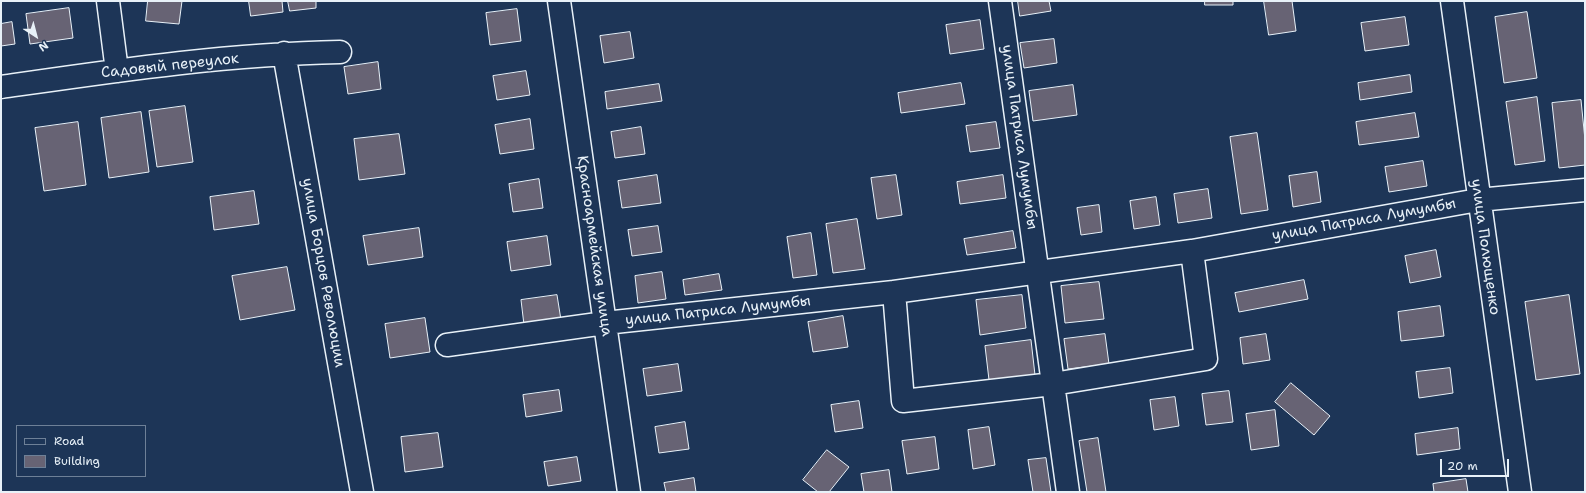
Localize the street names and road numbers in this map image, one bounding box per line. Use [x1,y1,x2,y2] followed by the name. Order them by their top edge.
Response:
[997,43,1041,231] street label: улица Патриса Лумумбы
[100,50,240,82] street label: Садовый переулок
[572,154,616,338] street label: Красноармейская улица
[297,177,349,369] street label: улица Борцов Революции
[1467,178,1503,316] street label: улица Полющенко
[1271,195,1457,245] street label: улица Патриса Лумумбы
[624,292,812,330] street label: улица Патриса Лумумбы

